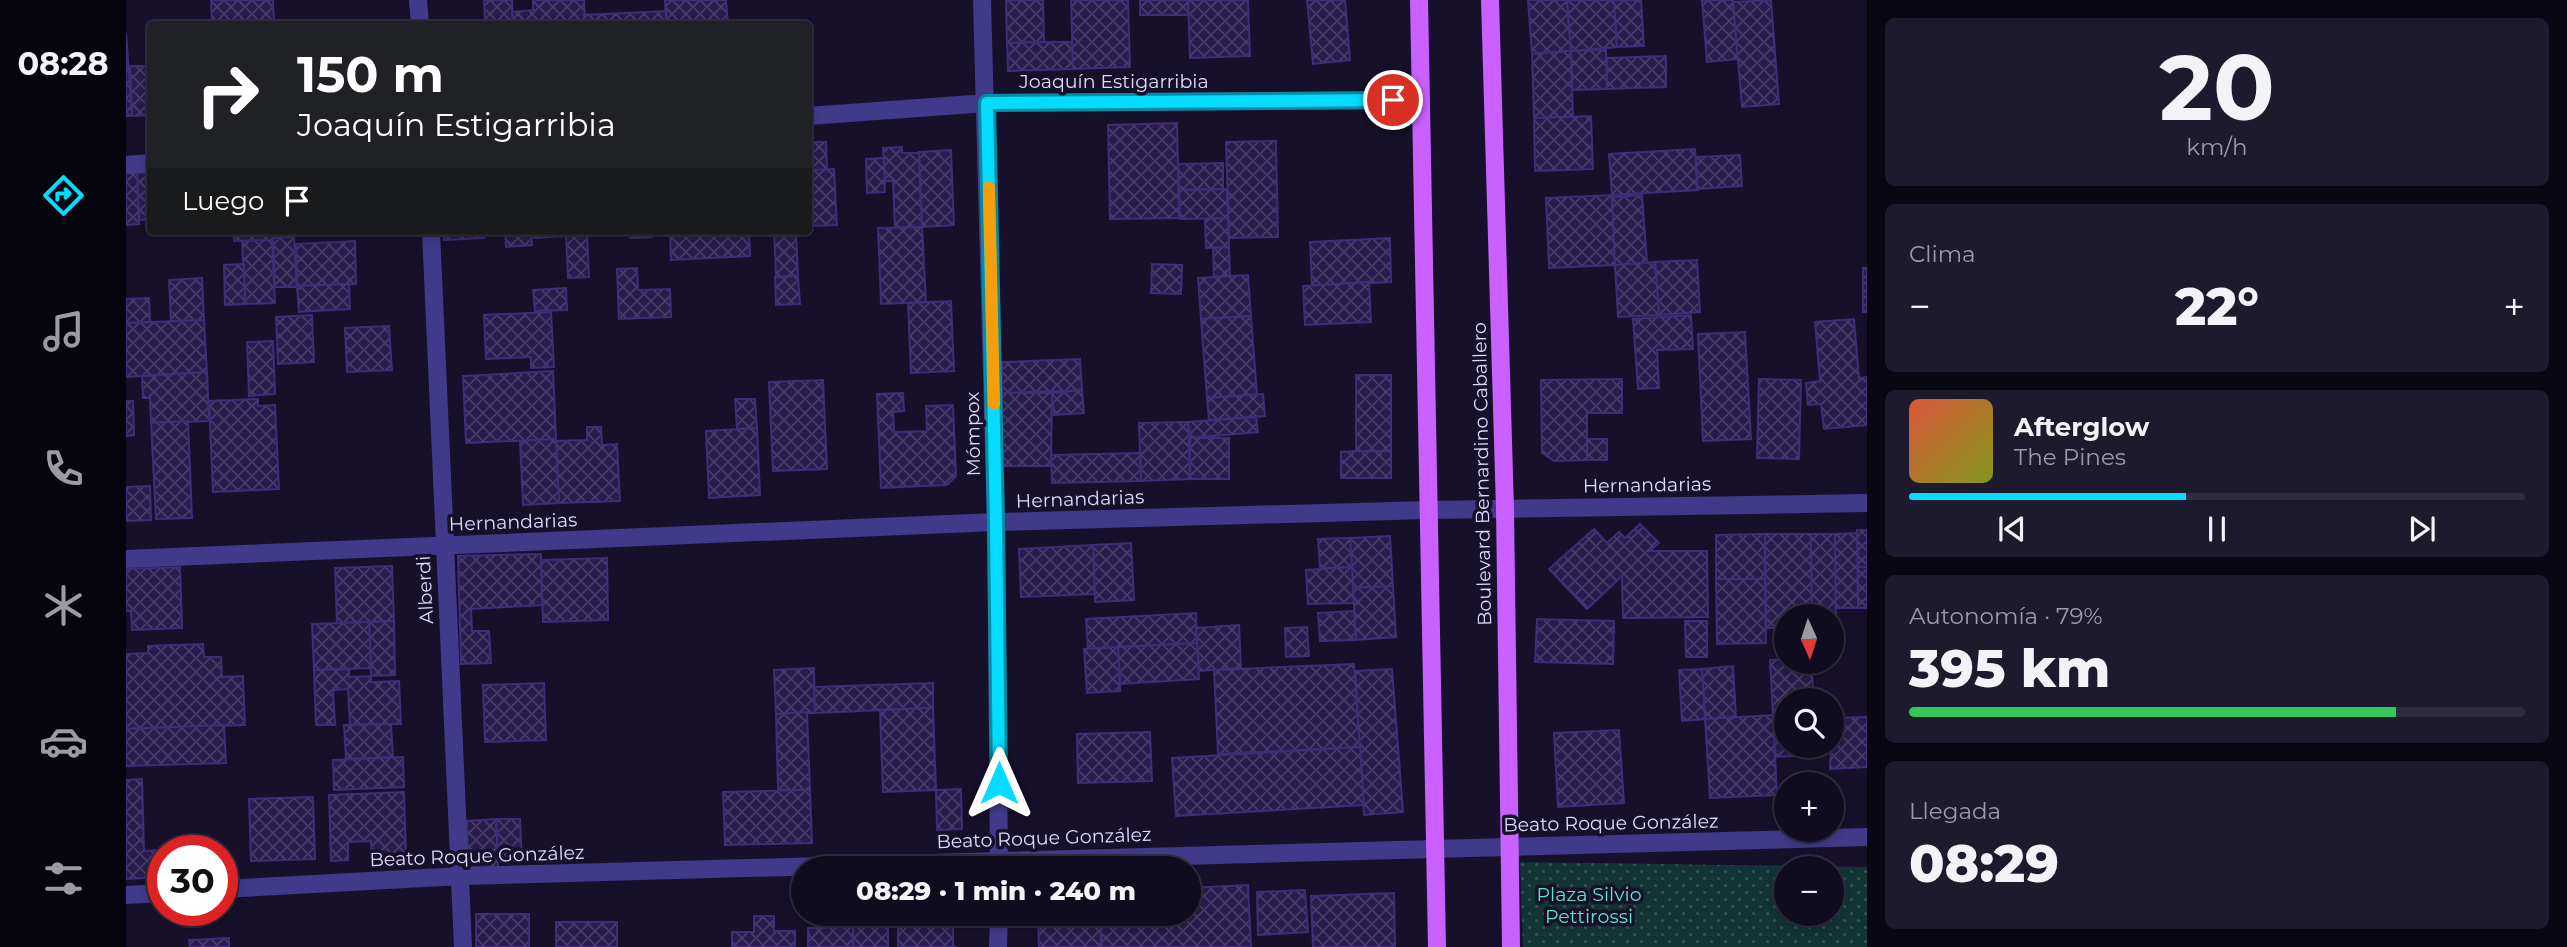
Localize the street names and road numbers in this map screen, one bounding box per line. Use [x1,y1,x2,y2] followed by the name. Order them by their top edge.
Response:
[1018,70,1209,93] street label: Joaquín Estigarribia
[1468,322,1496,626] street label: Boulevard Bernardino Caballero
[961,391,985,477] street label: Mómpox
[1583,472,1711,498] street label: Hernandarias
[1015,485,1145,513] street label: Hernandarias
[448,508,578,536] street label: Hernandarias
[412,555,438,625] street label: Alberdi
[1503,810,1719,836] street label: Beato Roque González
[936,823,1152,853] street label: Beato Roque González
[369,841,585,871] street label: Beato Roque González

